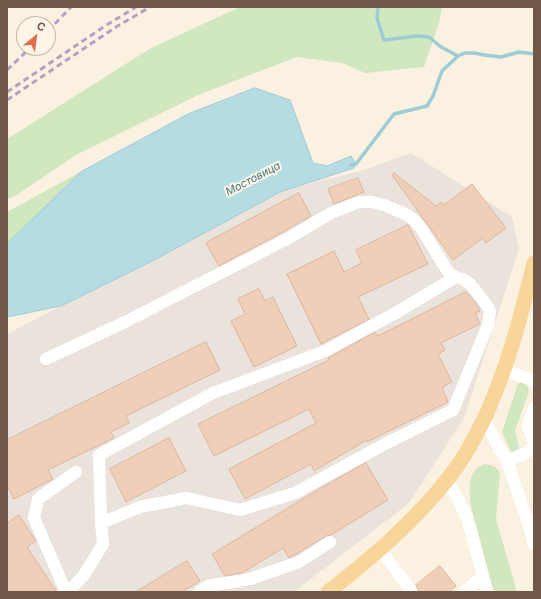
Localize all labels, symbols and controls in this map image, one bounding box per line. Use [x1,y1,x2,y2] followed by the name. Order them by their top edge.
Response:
[16,16,56,56] north arrow
[34,18,48,34] text: С
[223,159,283,199] water label: Мостовица

